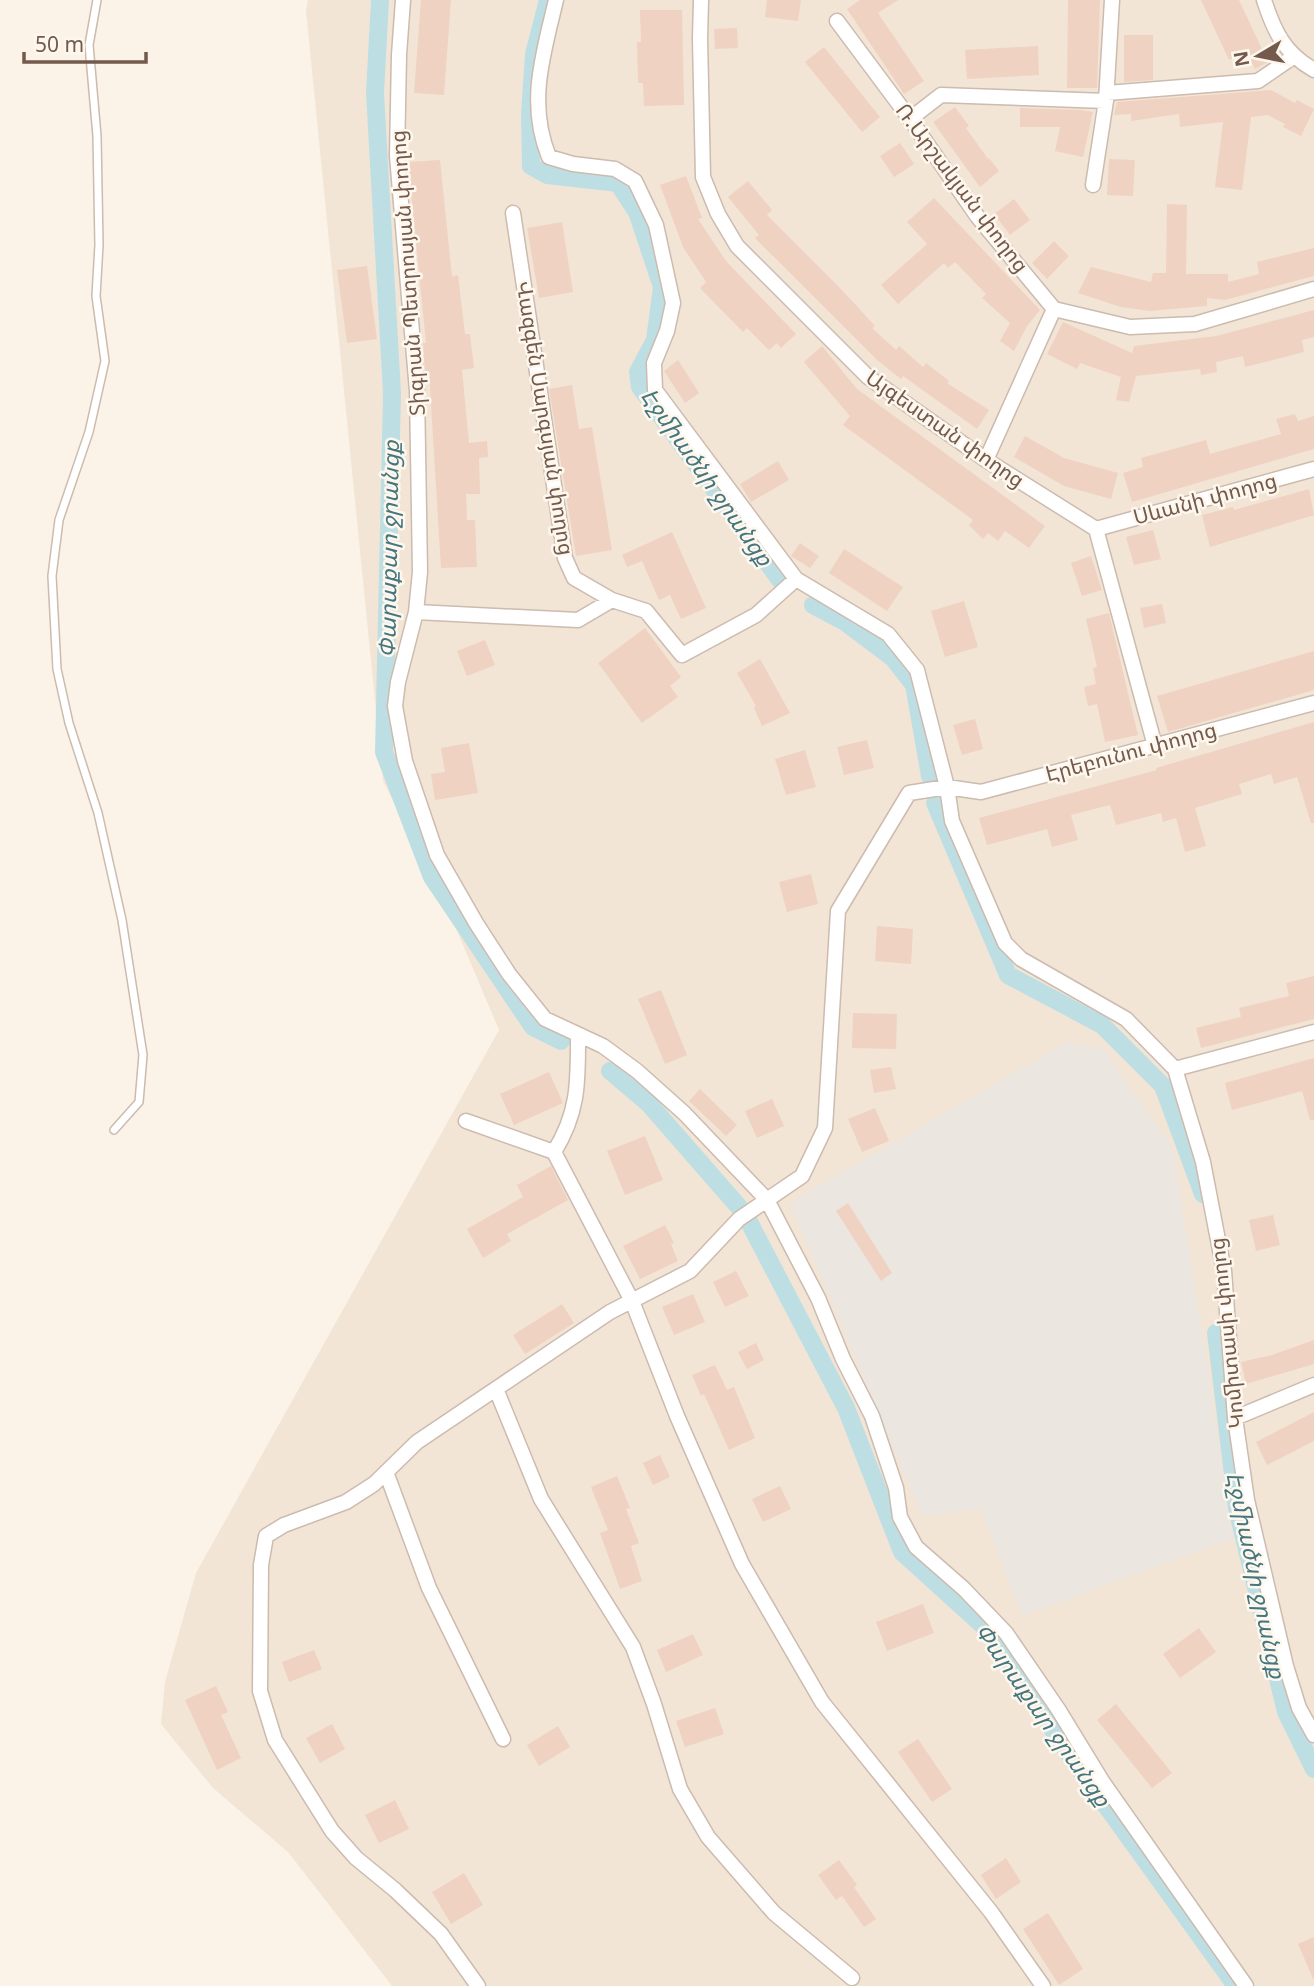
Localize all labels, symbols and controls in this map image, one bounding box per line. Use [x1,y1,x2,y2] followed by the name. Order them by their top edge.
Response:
[24,21,147,65] scale bar
[1223,21,1293,91] north arrow
[35,30,84,58] text: 50 m
[1227,49,1255,69] text: N
[890,97,1036,278] street label: Ռ.Արշակյան փողոց
[383,129,431,417] street label: Տիգրան Պետրոսյան փողոց
[510,279,582,557] street label: Վազգեն Սարգսյան փողոց
[861,363,1030,493] street label: Այգեստան փողոց
[634,381,782,573] water label: Էջմիածնի ջրանցք
[370,439,406,658] water label: Փարաքար ջրանցք
[1130,465,1280,531] street label: Սևանի փողոց
[1042,715,1219,787] street label: Էրեբունու փողոց
[1202,1236,1250,1430] street label: Կոմիտասի փողոց
[1219,1468,1295,1682] water label: Էջմիածնի ջրանցք
[968,1616,1120,1814] water label: Փարաքար ջրանցք

